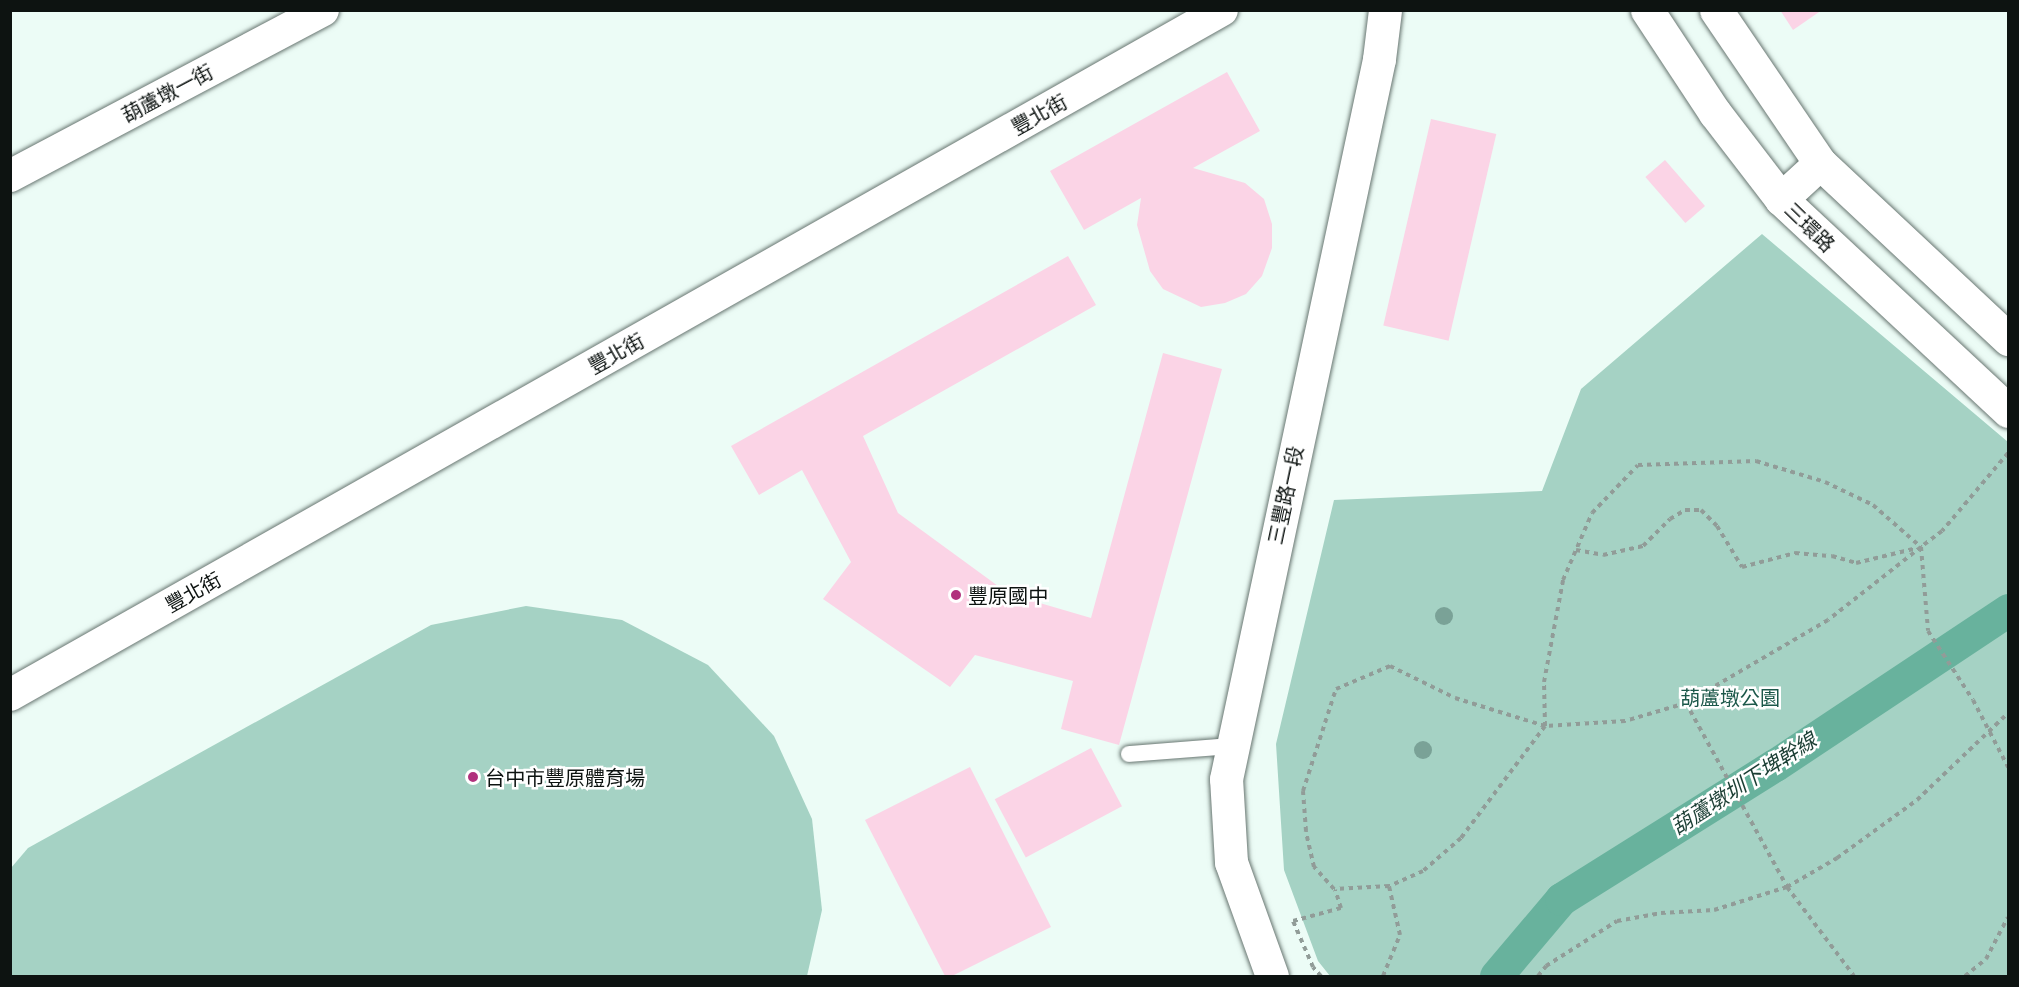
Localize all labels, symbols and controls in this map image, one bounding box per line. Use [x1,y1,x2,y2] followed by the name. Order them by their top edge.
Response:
[117,59,217,127] street label: 葫蘆墩一街
[1007,89,1071,139] street label: 豐北街
[1780,198,1840,256] street label: 三環路
[584,328,648,378] street label: 豐北街
[1263,444,1307,546] street label: 三豐路一段
[161,567,225,617] street label: 豐北街
[968,583,1048,607] place label: 豐原國中
[949,588,963,602] marker: 豐原國中
[1680,685,1780,709] park label: 葫蘆墩公園
[1667,728,1821,840] water label: 葫蘆墩圳下埤幹線
[485,765,645,789] place label: 台中市豐原體育場
[466,770,480,784] marker: 台中市豐原體育場

